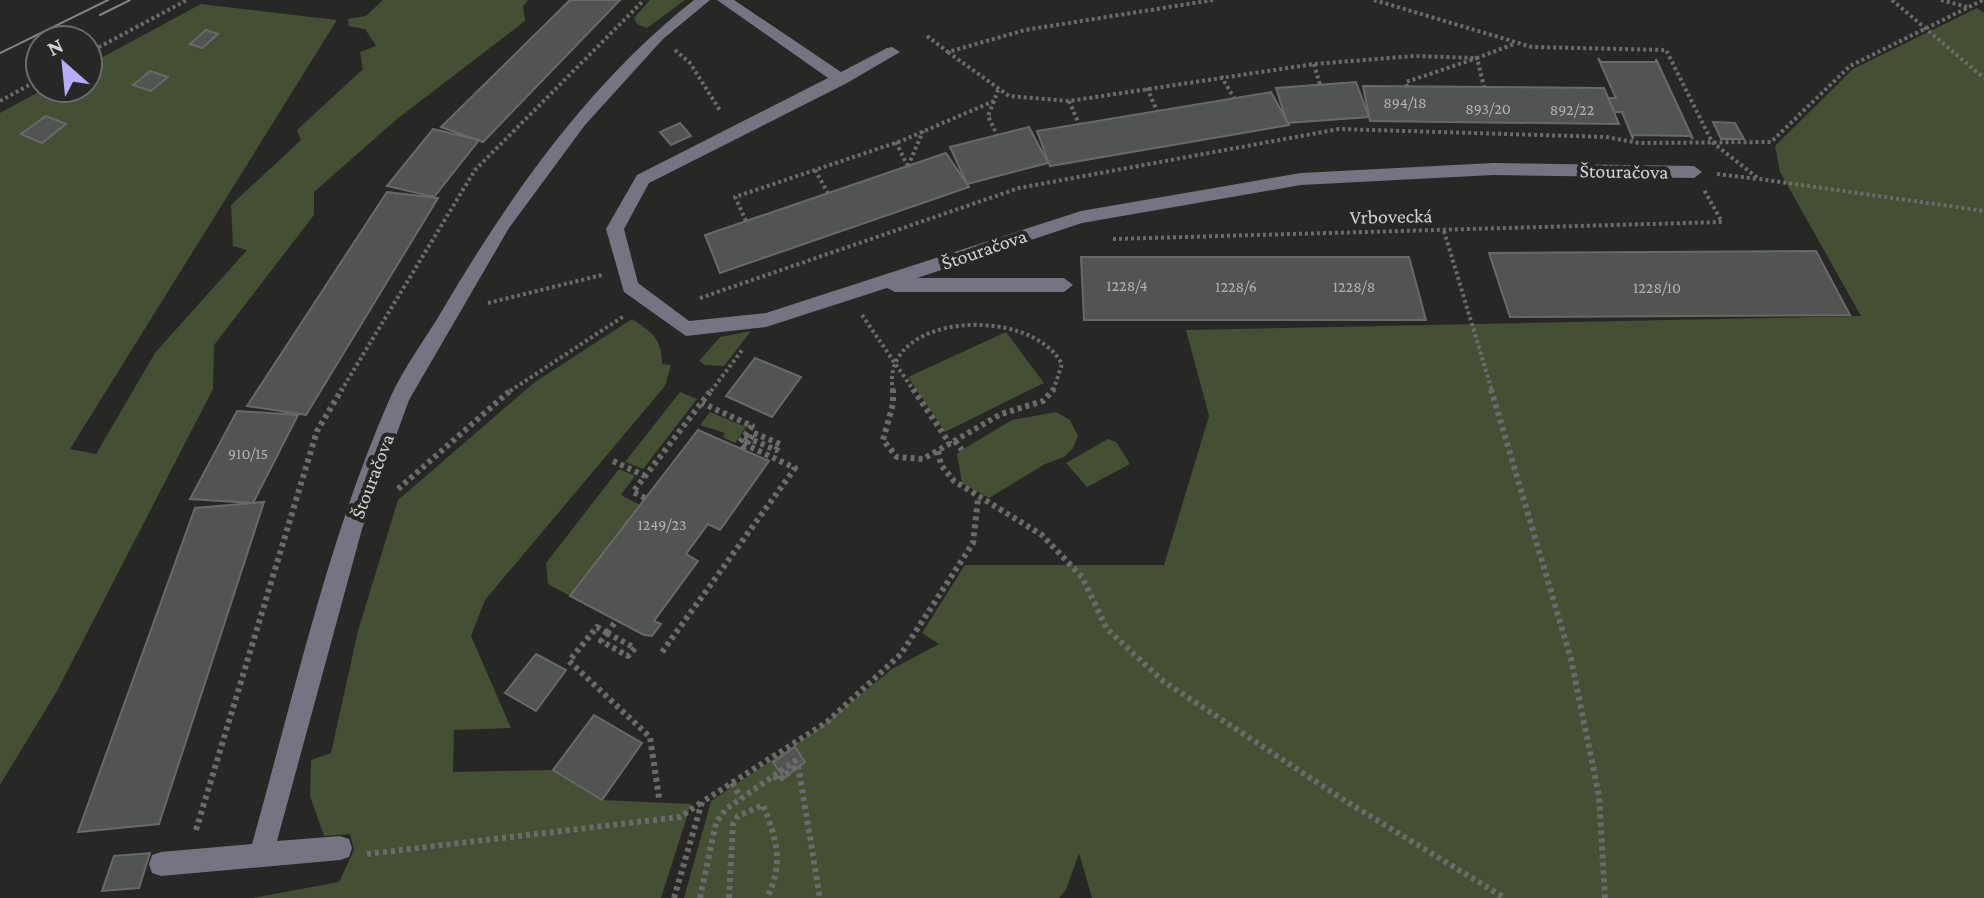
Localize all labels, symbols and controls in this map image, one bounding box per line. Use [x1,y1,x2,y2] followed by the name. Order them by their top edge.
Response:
[24,24,104,104] north arrow
[43,32,68,61] text: N
[1383,94,1427,111] house number: 894/18
[1465,100,1511,117] house number: 893/20
[1550,101,1595,118] house number: 892/22
[1579,159,1669,183] street label: Štouračova
[1349,204,1433,228] street label: Vrbovecká
[938,224,1030,274] street label: Štouračova
[1106,277,1148,294] house number: 1228/4
[1215,278,1257,295] house number: 1228/6
[1333,278,1375,295] house number: 1228/8
[1633,279,1681,296] house number: 1228/10
[346,431,398,521] street label: Štouračova
[228,445,268,462] house number: 910/15
[637,516,687,533] house number: 1249/23

